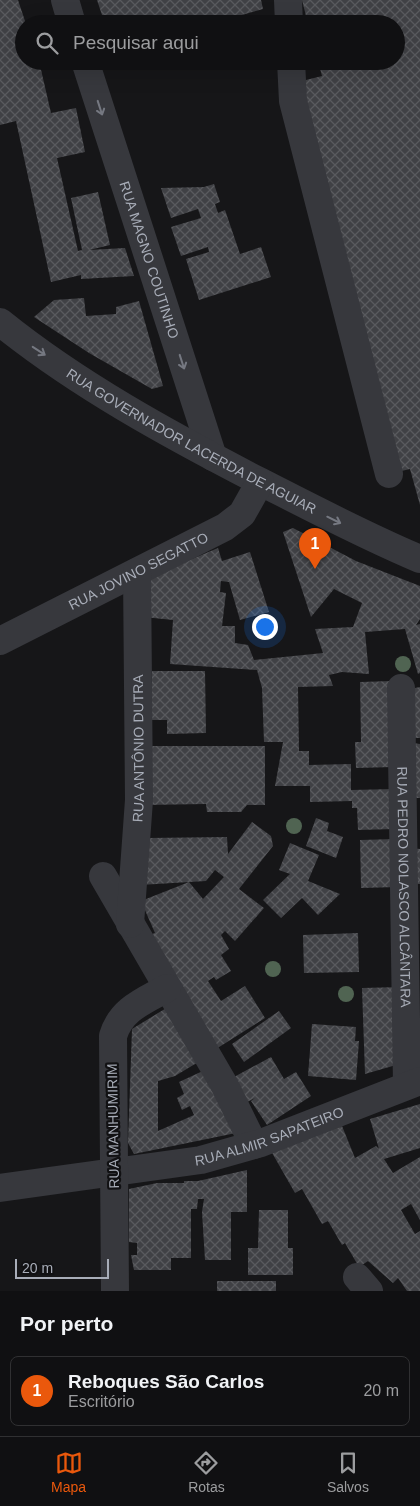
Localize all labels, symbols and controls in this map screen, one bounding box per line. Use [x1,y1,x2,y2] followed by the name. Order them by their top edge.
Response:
[15,15,405,70] search box
[33,29,61,57] icon: search
[73,32,199,53] text: Pesquisar aqui
[95,99,105,115] one-way arrow
[116,179,182,341] street label: RUA MAGNO COUTINHO
[32,346,46,357] one-way arrow
[178,354,188,370] one-way arrow
[64,365,319,517] street label: RUA GOVERNADOR LACERDA DE AGUIAR
[326,516,341,525] one-way arrow
[299,528,331,569] pin: 1
[66,529,211,613] street label: RUA JOVINO SEGATTO
[252,614,278,640] your location
[129,674,147,823] street label: RUA ANTÔNIO DUTRA
[394,766,414,1008] street label: RUA PEDRO NOLASCO ALCÂNTARA
[104,1063,122,1189] street label: RUA MANHUMIRIM
[194,1104,346,1169] street label: RUA ALMIR SAPATEIRO
[15,1256,109,1279] scale bar
[22,1260,53,1276] text: 20 m
[20,1312,113,1335] text: Por perto
[68,1371,264,1392] text: Reboques São Carlos
[33,1382,41,1399] text: 1
[363,1382,399,1399] text: 20 m
[68,1393,135,1410] text: Escritório
[51,1449,86,1495] tab: Mapa
[188,1449,225,1495] tab: Rotas
[327,1449,369,1495] tab: Salvos

